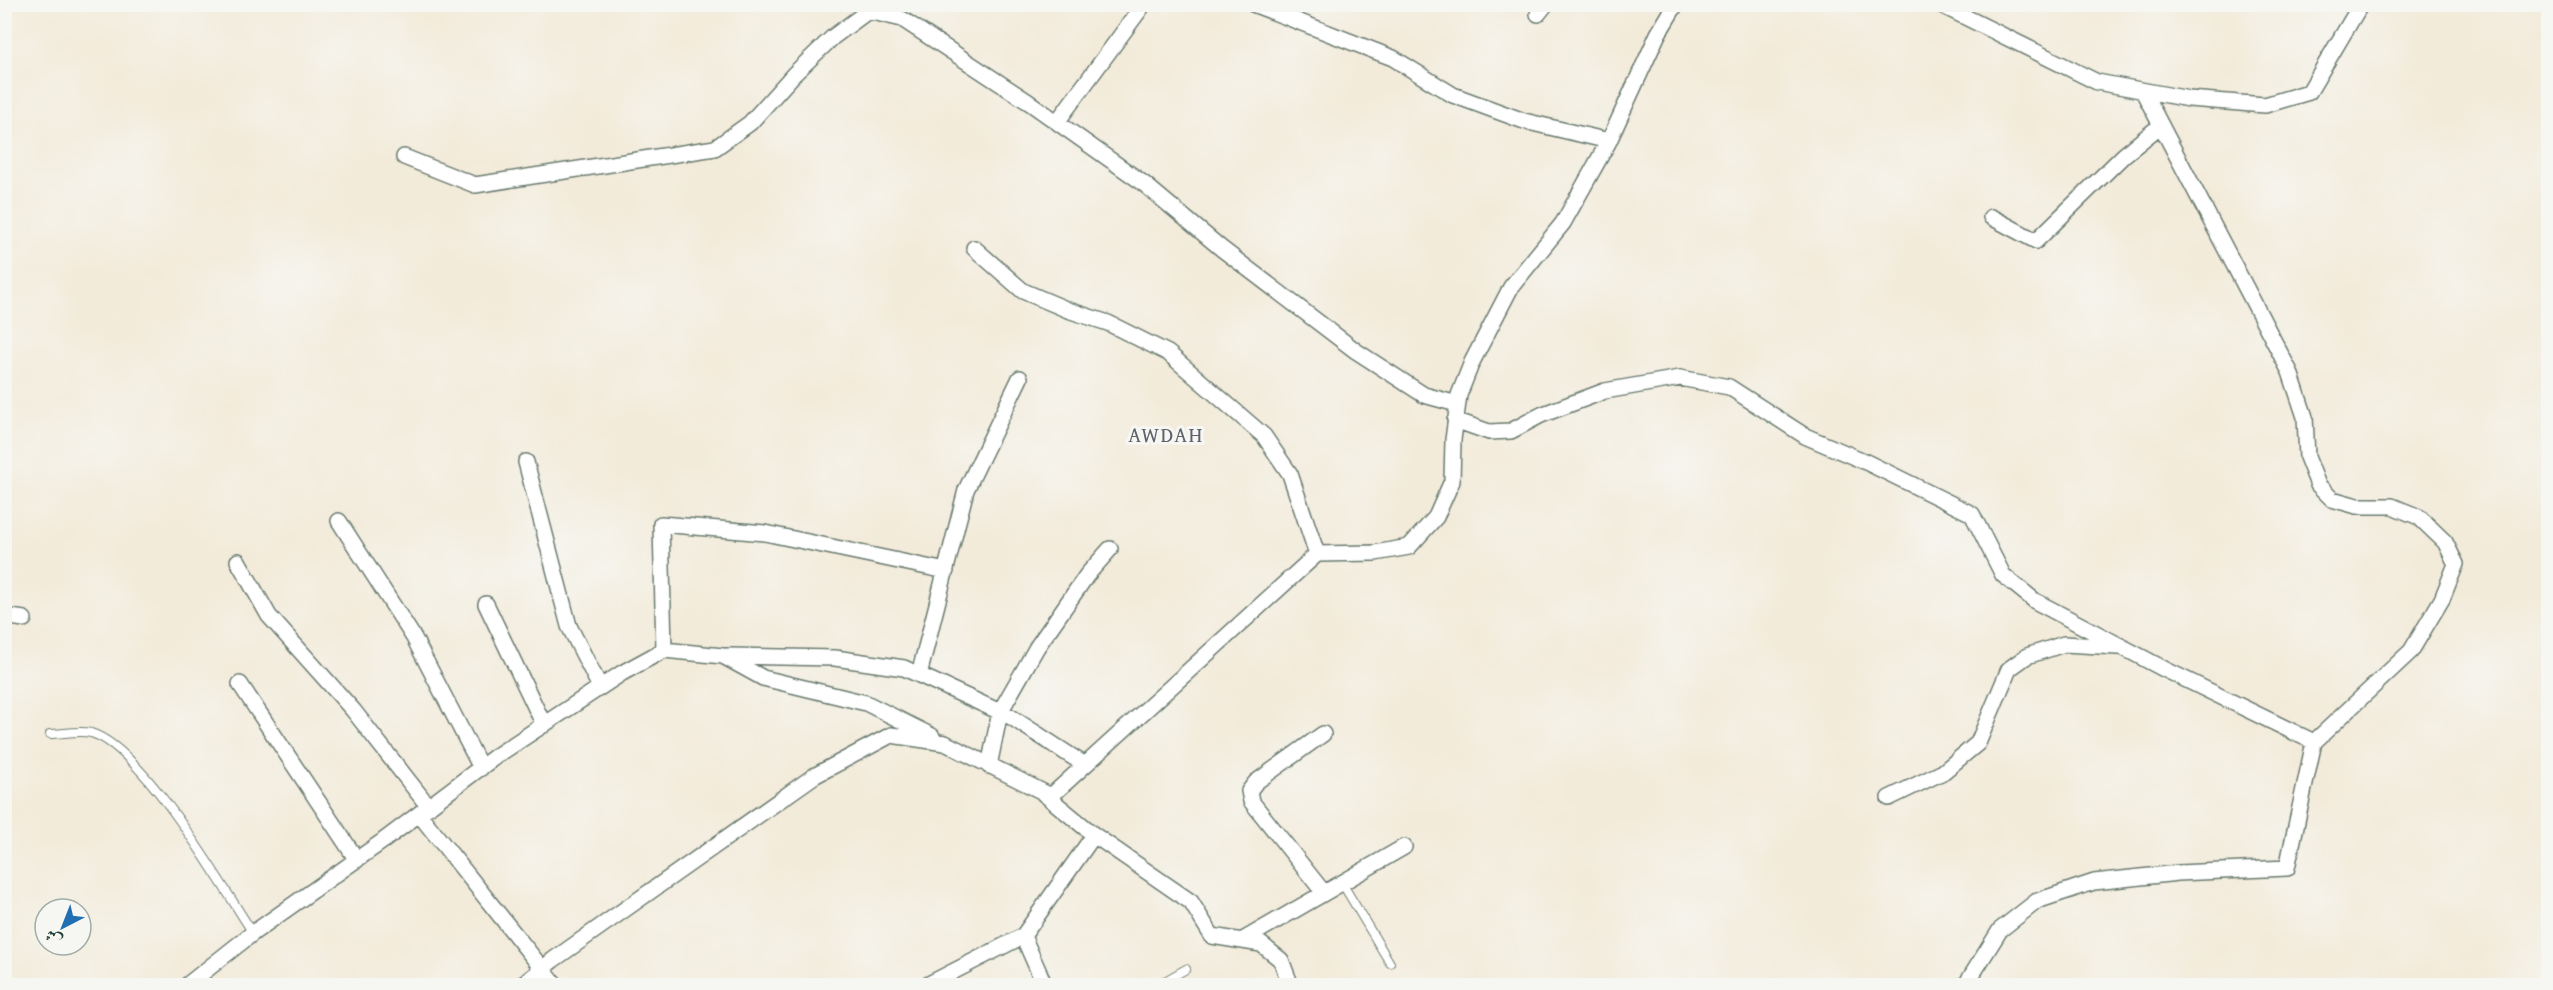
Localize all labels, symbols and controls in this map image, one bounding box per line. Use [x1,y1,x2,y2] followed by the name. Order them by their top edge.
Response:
[1128,419,1204,450] district label: AWDAH
[33,897,93,957] north arrow
[39,924,67,952] text: ش

